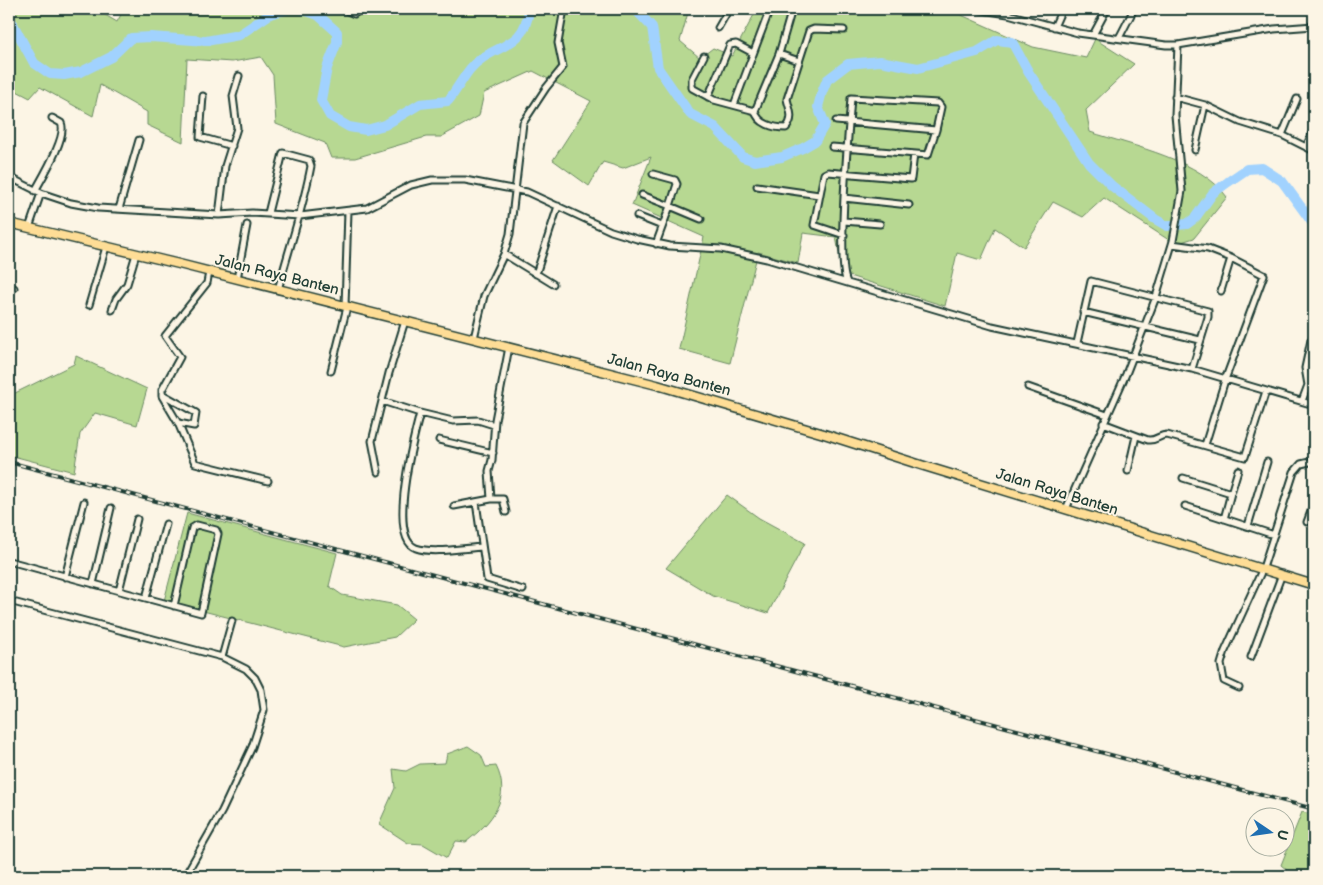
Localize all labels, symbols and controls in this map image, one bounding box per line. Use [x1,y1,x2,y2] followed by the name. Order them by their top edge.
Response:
[213,250,341,300] street label: Jalan Raya Banten
[605,349,733,401] street label: Jalan Raya Banten
[993,464,1121,520] street label: Jalan Raya Banten
[1246,808,1296,858] north arrow
[1273,828,1292,842] text: U

